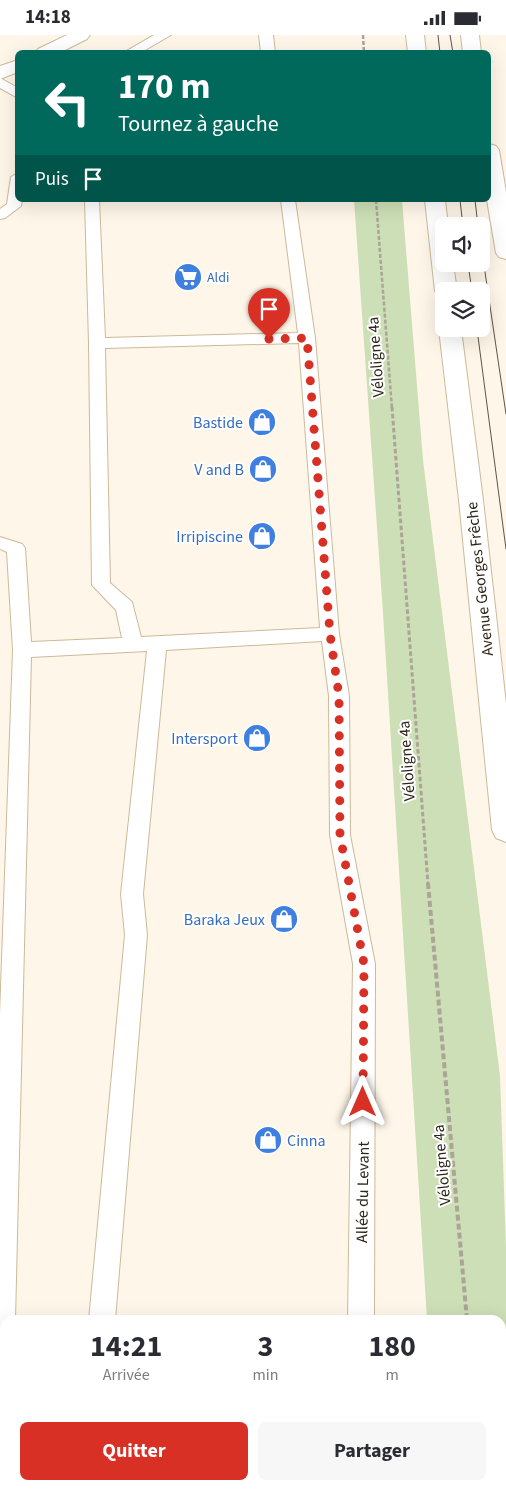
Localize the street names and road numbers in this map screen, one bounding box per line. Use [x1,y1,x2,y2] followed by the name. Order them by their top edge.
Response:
[362,316,390,398] street label: Véloligne 4a
[461,501,499,657] street label: Avenue Georges Frêche
[393,720,421,802] street label: Véloligne 4a
[428,1124,456,1206] street label: Véloligne 4a
[351,1140,375,1243] street label: Allée du Levant

